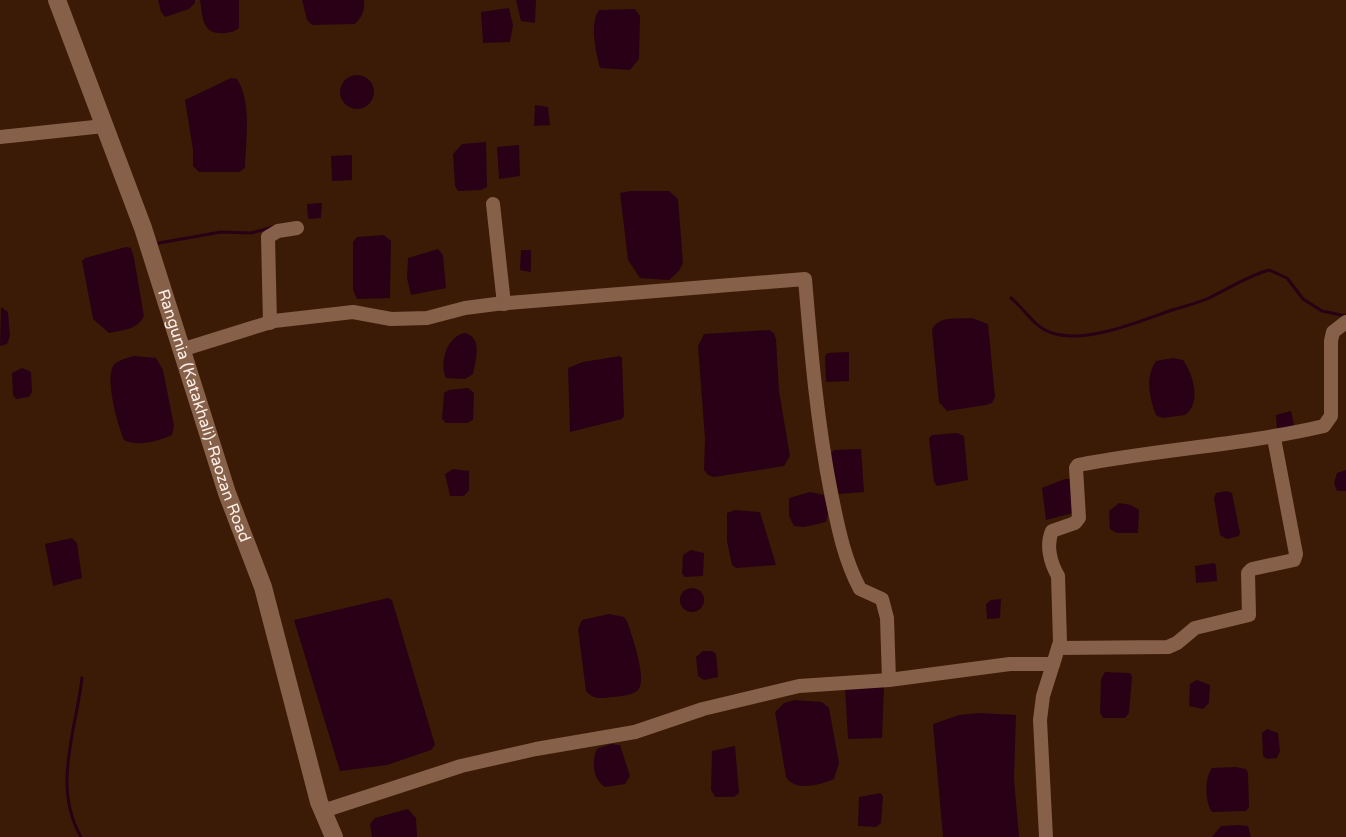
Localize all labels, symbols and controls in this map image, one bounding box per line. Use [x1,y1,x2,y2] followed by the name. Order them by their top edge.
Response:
[153,287,255,545] street label: Rangunia (Katakhali)-Raozan Road

